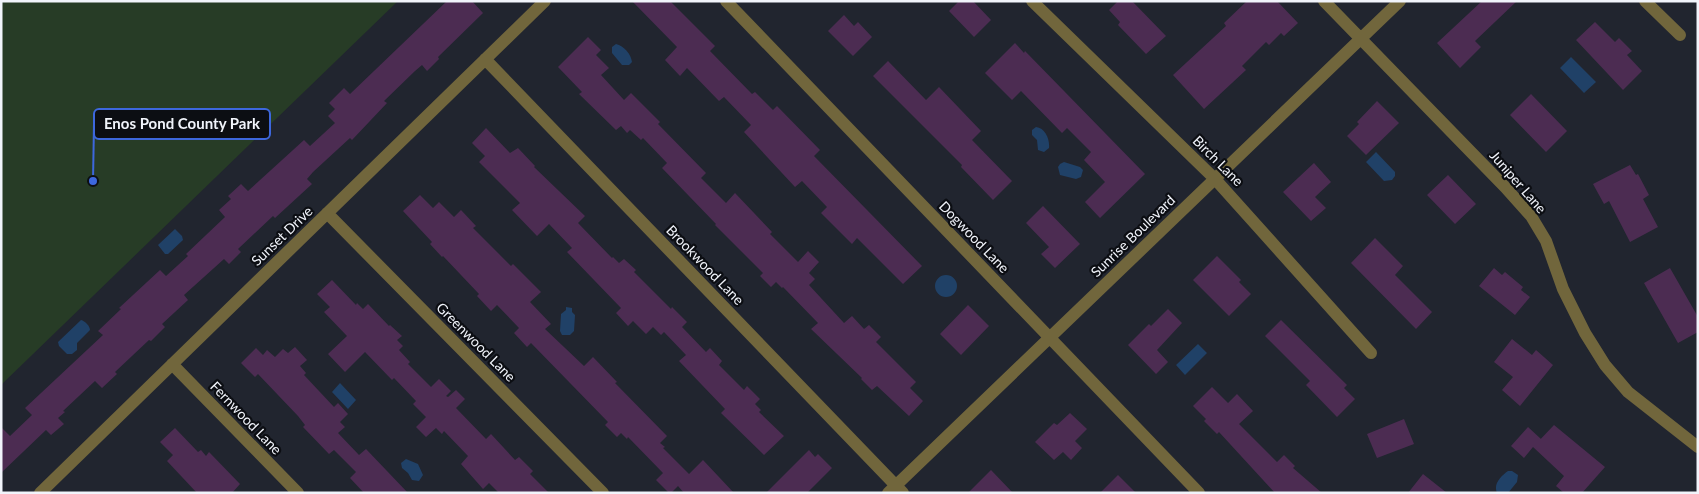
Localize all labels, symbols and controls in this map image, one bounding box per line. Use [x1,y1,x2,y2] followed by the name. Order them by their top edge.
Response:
[94,109,270,139] callout: Enos Pond County Park
[104,114,261,132] text: Enos Pond County Park
[1190,132,1247,189] street label: Birch Lane
[1486,147,1550,217] street label: Juniper Lane
[1087,191,1178,280] street label: Sunrise Boulevard
[936,197,1013,276] street label: Dogwood Lane
[248,202,316,269] street label: Sunset Drive
[663,221,748,308] street label: Brookwood Lane
[433,298,520,385] street label: Greenwood Lane
[207,378,286,458] street label: Fernwood Lane

